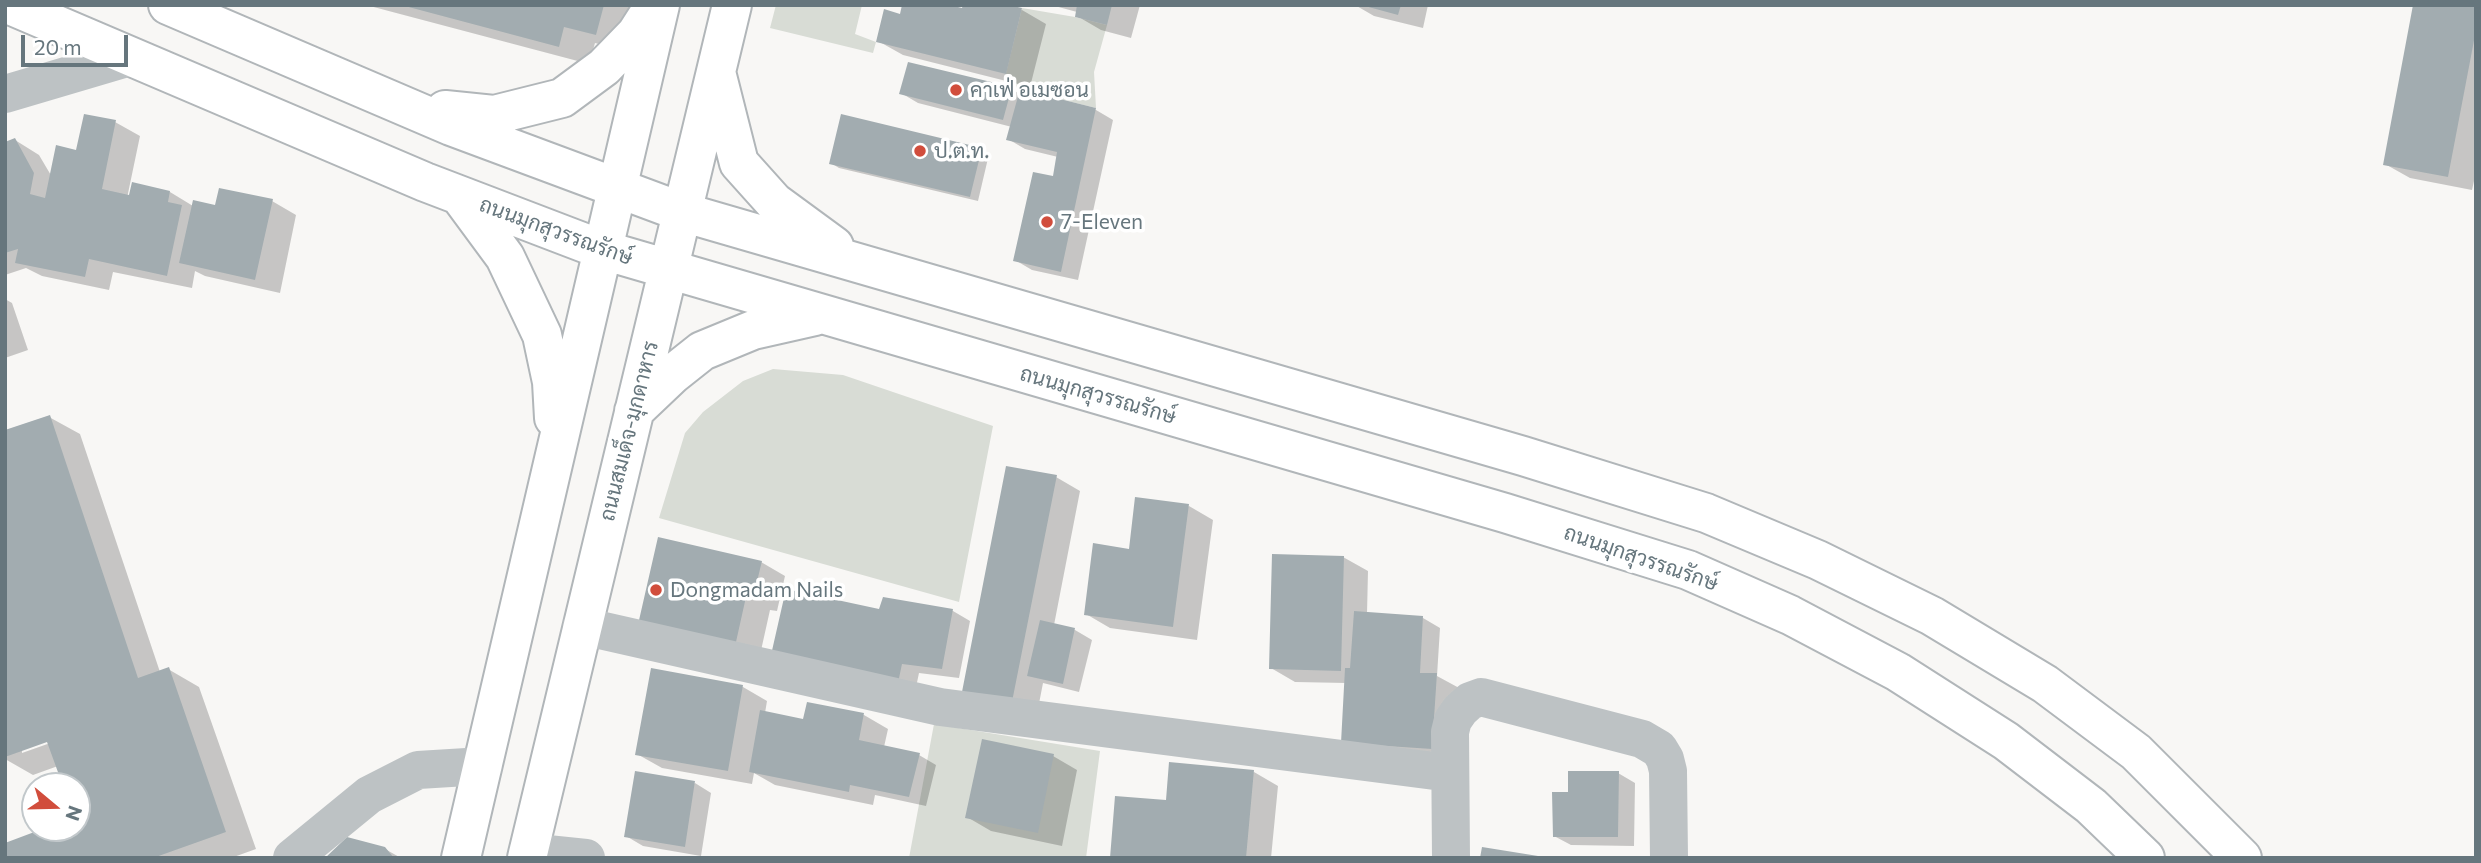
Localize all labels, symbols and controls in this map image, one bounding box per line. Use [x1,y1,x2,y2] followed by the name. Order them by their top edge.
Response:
[24,21,131,65] scale bar
[34,34,82,59] text: 20 m
[970,77,1089,103] place label: คาเฟ่ อเมซอน
[948,82,964,98] marker: คาเฟ่ อเมซอน
[934,138,989,164] place label: ป.ต.ท.
[912,143,928,159] marker: ป.ต.ท.
[476,192,636,270] street label: ถนนมุกสุวรรณรักษ์
[1061,209,1143,235] place label: 7-Eleven
[1039,214,1055,230] marker: 7-Eleven
[594,338,664,524] street label: ถนนสมเด็จ-มุกดาหาร
[1017,361,1179,429] street label: ถนนมุกสุวรรณรักษ์
[1561,520,1721,596] street label: ถนนมุกสุวรรณรักษ์
[670,577,843,603] place label: Dongmadam Nails
[648,582,664,598] marker: Dongmadam Nails
[21,772,91,842] north arrow
[61,803,88,824] text: N

